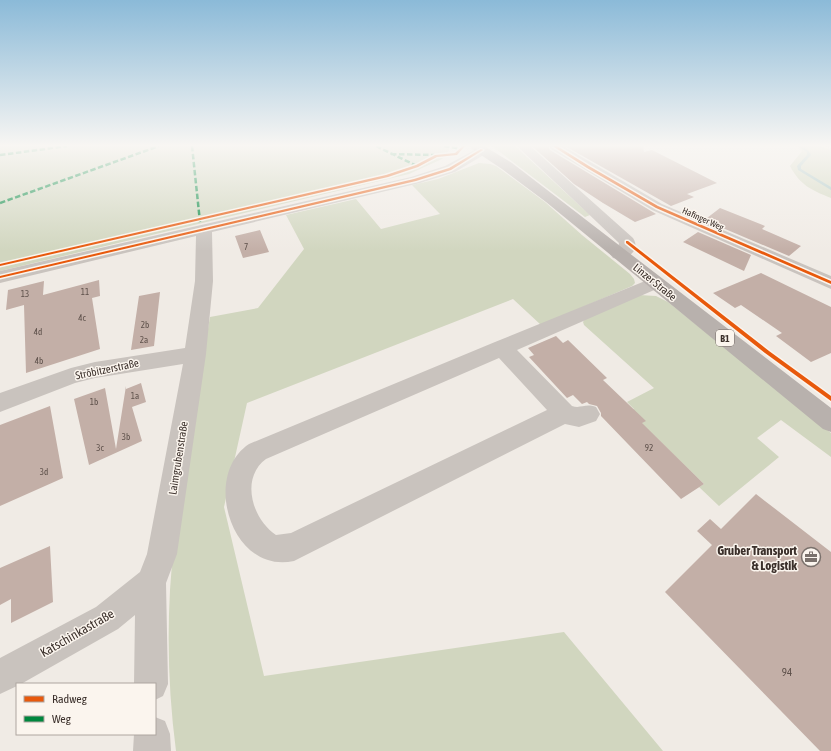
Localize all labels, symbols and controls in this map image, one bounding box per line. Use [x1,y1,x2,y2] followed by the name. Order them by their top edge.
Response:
[681,205,725,233] street label: Hafinger Weg
[244,242,248,252] house number: 7
[631,261,679,303] street label: Linzer Straße
[81,287,89,297] house number: 11
[21,289,29,299] house number: 13
[78,313,86,323] house number: 4c
[141,320,149,330] house number: 2b
[34,327,42,337] house number: 4d
[716,330,734,346] road number: B1
[140,335,148,345] house number: 2a
[35,356,43,366] house number: 4b
[74,356,140,382] street label: Ströbitzerstraße
[131,391,139,401] house number: 1a
[90,397,98,407] house number: 1b
[166,421,190,495] street label: Laimgrubenstraße
[122,432,130,442] house number: 3b
[96,443,104,453] house number: 3c
[645,443,653,453] house number: 92
[40,467,48,477] house number: 3d
[717,543,797,573] place label: Gruber Transport & Logistik
[800,546,822,568] office icon: Gruber Transport & Logistik
[37,606,117,660] street label: Katschinkastraße
[782,666,792,678] house number: 94
[16,683,156,735] legend
[52,692,88,706] text: Radweg
[52,712,72,726] text: Weg

